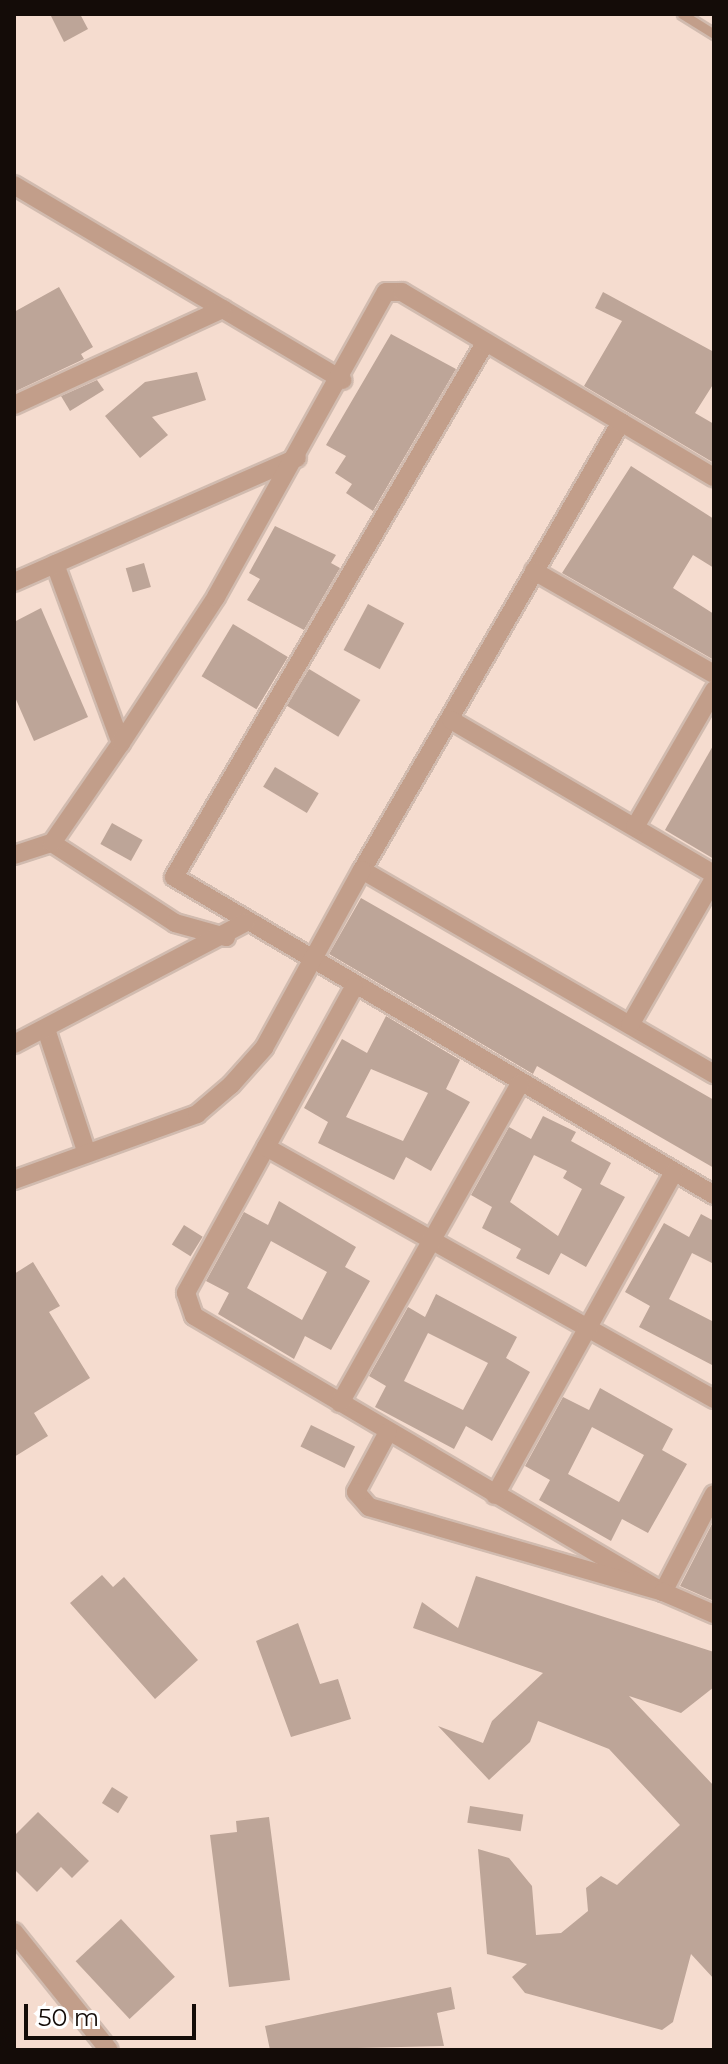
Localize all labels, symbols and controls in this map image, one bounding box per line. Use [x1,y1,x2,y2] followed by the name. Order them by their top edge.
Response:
[28,1988,200,2038] scale bar
[38,2003,99,2032] text: 50 m

